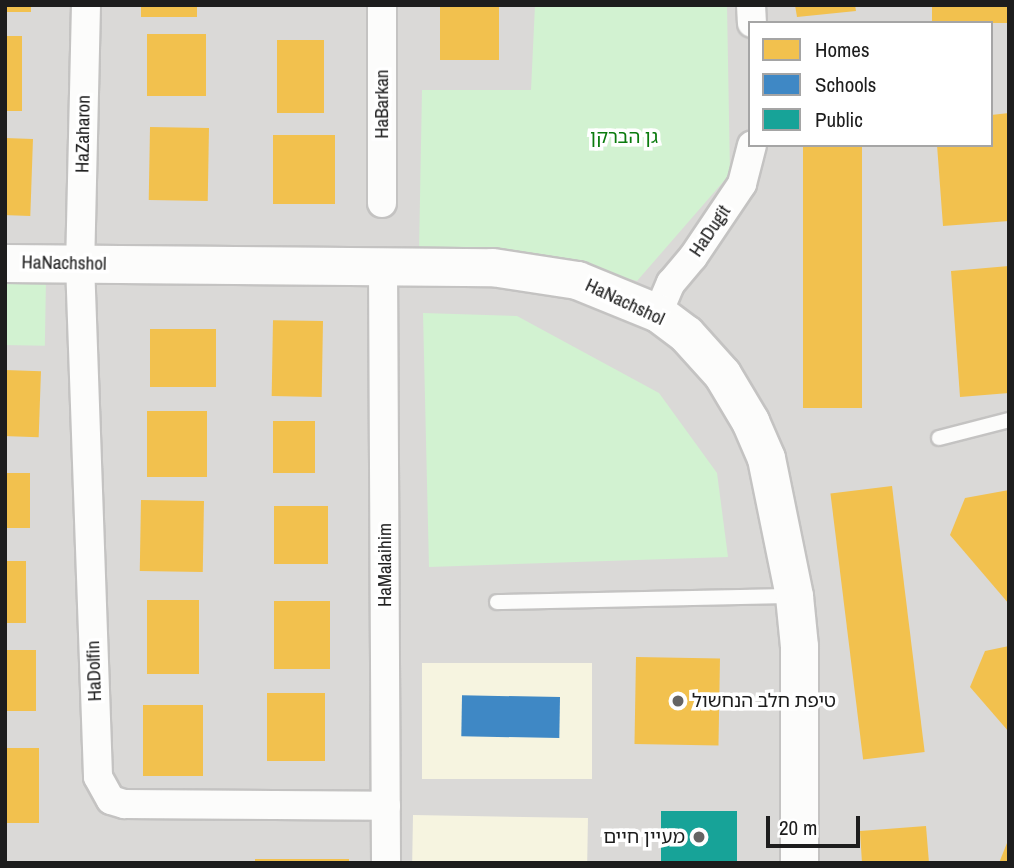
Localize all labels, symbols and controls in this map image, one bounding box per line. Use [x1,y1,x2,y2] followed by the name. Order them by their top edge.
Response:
[748,21,993,147] legend
[815,35,870,64] text: Homes
[371,69,393,139] street label: HaBarkan
[815,70,876,99] text: Schools
[71,95,95,173] street label: HaZaharon
[815,105,863,134] text: Public
[590,126,658,148] park label: גן הברקן
[685,201,735,261] street label: HaDugit
[21,251,107,275] street label: HaNachshol
[582,274,668,330] street label: HaNachshol
[374,523,396,607] street label: HaMalaihim
[82,640,106,702] street label: HaDolfin
[692,690,836,712] place label: טיפת חלב הנחשול
[670,693,686,709] marker: טיפת חלב הנחשול
[769,802,864,846] scale bar
[779,813,817,842] text: 20 m
[603,826,685,848] place label: מעיין חיים
[691,829,707,845] marker: מעיין חיים

